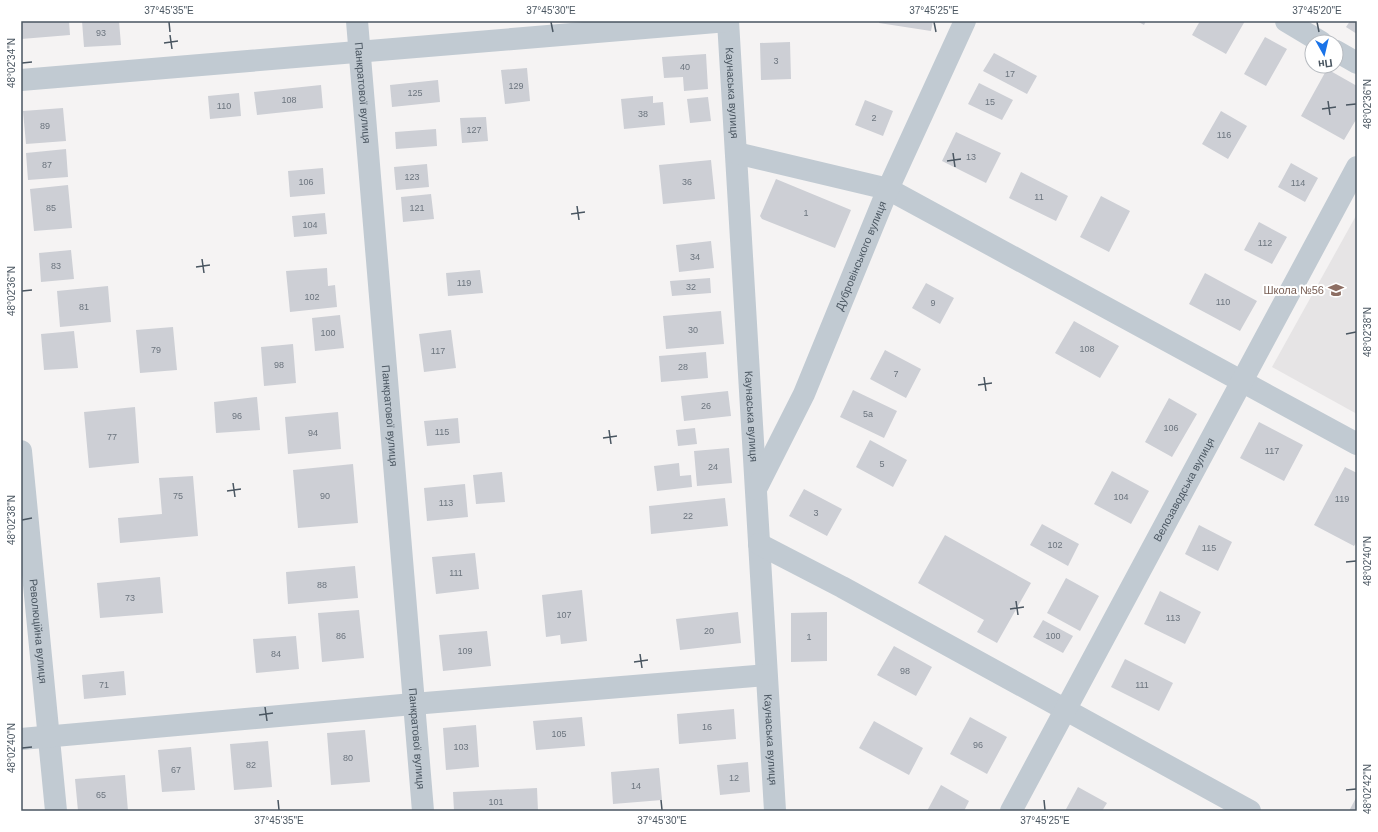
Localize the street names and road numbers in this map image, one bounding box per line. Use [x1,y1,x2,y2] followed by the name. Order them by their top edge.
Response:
[353,42,373,144] street label: Панкратової вулиця
[724,47,741,139] street label: Каунаська вулиця
[833,199,889,312] street label: Дубровінського вулиця
[380,364,400,467] street label: Панкратової вулиця
[743,370,760,462] street label: Каунаська вулиця
[1151,435,1217,543] street label: Велозаводська вулиця
[27,578,50,684] street label: Революційна вулиця
[407,687,427,790] street label: Панкратової вулиця
[762,694,779,786] street label: Каунаська вулиця

